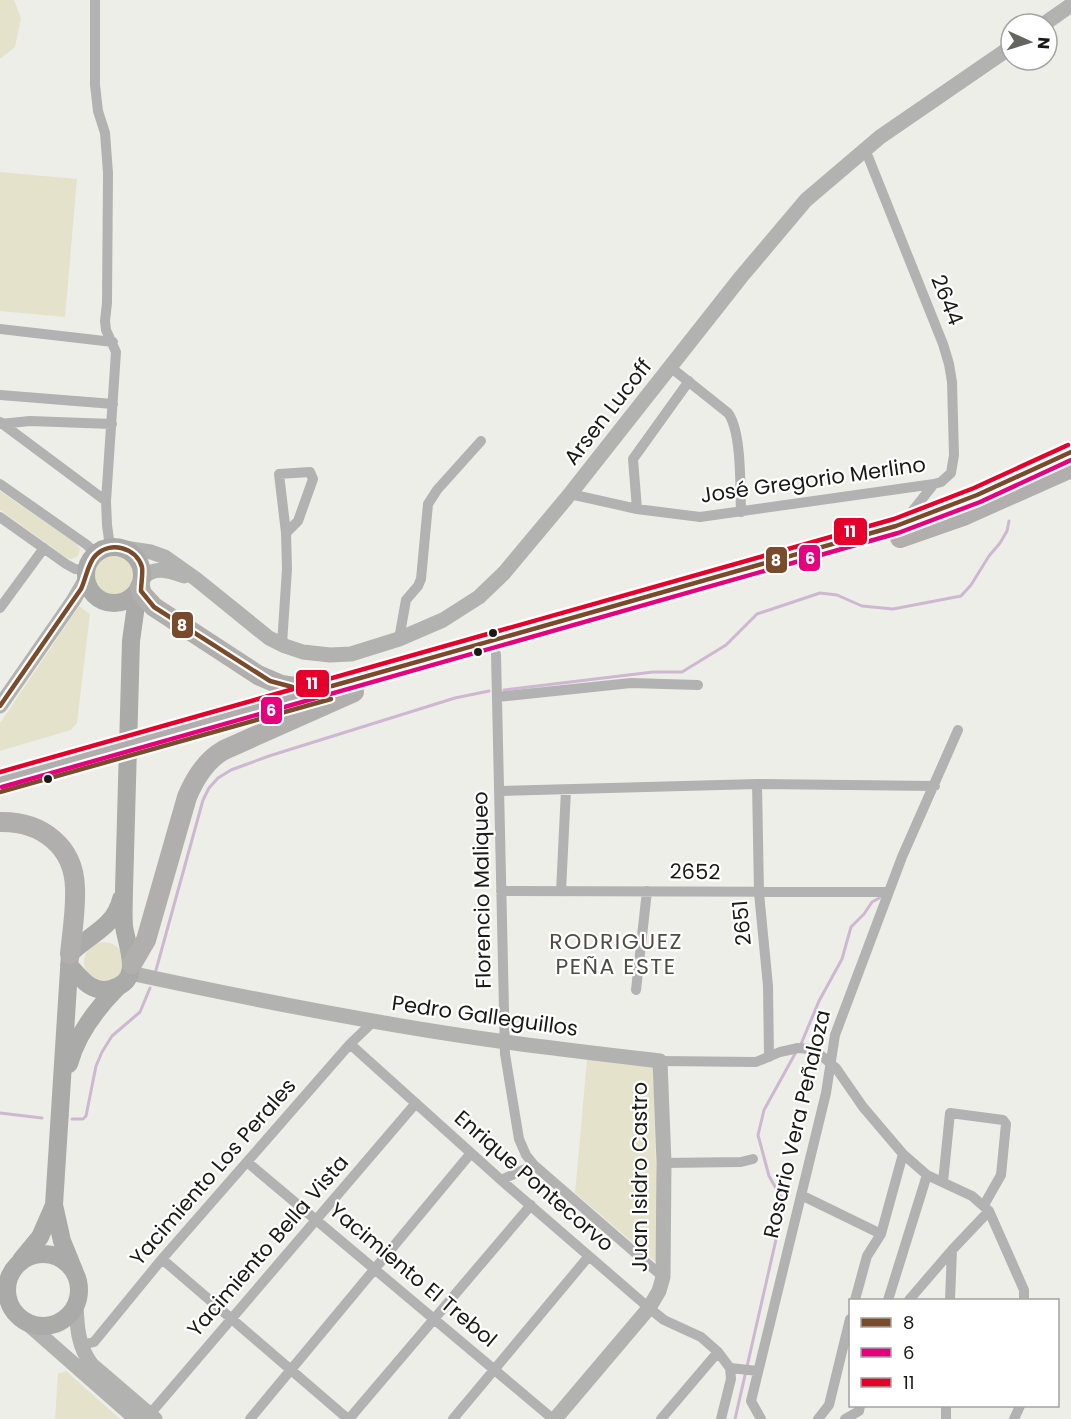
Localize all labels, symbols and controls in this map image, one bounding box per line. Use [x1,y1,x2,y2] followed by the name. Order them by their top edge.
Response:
[999,12,1059,72] north arrow
[1032,36,1055,50] text: N
[924,270,971,329] street label: 2644
[557,352,658,471] street label: Arsen Lucoff
[698,449,927,510] street label: José Gregorio Merlino
[833,517,868,546] line badge: 11
[844,520,856,543] text: 11
[798,544,821,572] line badge: 6
[765,546,788,574] line badge: 8
[805,547,815,570] text: 6
[771,549,781,572] text: 8
[171,611,194,639] line badge: 8
[177,614,187,637] text: 8
[487,627,499,639] unlabelled marker
[472,646,484,658] unlabelled marker
[295,669,330,698] line badge: 11
[306,672,318,695] text: 11
[260,696,283,725] line badge: 6
[266,699,276,722] text: 6
[42,773,54,785] unlabelled marker
[465,791,498,989] street label: Florencio Maliqueo
[669,857,721,886] street label: 2652
[725,899,758,947] street label: 2651
[549,926,683,982] district label: RODRIGUEZ PEÑA ESTE
[390,988,580,1043] street label: Pedro Galleguillos
[756,1007,837,1241] street label: Rosario Vera Peñaloza
[123,1072,302,1272] street label: Yacimiento Los Perales
[625,1082,654,1272] street label: Juan Isidro Castro
[448,1103,620,1258] street label: Enrique Pontecorvo
[180,1148,355,1343] street label: Yacimiento Bella Vista
[323,1196,503,1354] street label: Yacimiento El Trebol
[849,1299,1059,1407] legend
[903,1310,914,1335] text: 8
[903,1340,914,1365] text: 6
[903,1370,915,1395] text: 11

